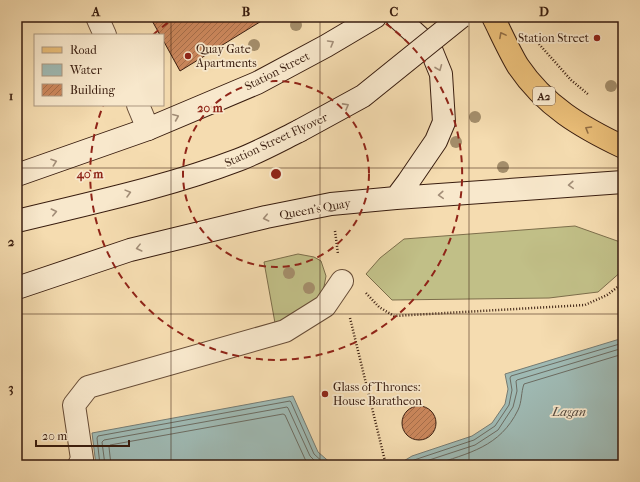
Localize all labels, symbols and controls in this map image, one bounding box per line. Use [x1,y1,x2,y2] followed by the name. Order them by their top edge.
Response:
[91,4,101,19] text: A
[242,4,251,19] text: B
[390,4,399,19] text: C
[539,4,549,19] text: D
[518,31,590,45] place label: Station Street
[500,32,507,39] one-way arrow
[592,33,602,43] marker: Station Street
[34,34,164,106] legend
[327,41,334,48] one-way arrow
[195,42,257,70] place label: Quay Gate Apartments
[70,43,97,57] text: Road
[242,48,312,93] street label: Station Street
[183,51,193,61] marker: Quay Gate Apartments
[69,63,103,77] text: Water
[434,64,442,71] one-way arrow
[70,83,115,97] text: Building
[533,87,555,105] road number: A2
[9,88,14,103] text: 1
[197,101,224,115] text: 20 m
[342,103,349,110] one-way arrow
[222,110,331,170] street label: Station Street Flyover
[172,114,179,122] one-way arrow
[585,127,592,134] one-way arrow
[50,159,57,167] one-way arrow
[76,167,104,182] text: 40 m
[269,167,283,181] centre of rings
[568,181,574,190] one-way arrow
[125,190,131,198] one-way arrow
[438,190,444,199] one-way arrow
[278,196,352,222] street label: Queen's Quay
[50,208,57,217] one-way arrow
[263,213,269,221] one-way arrow
[8,234,15,249] text: 2
[136,243,143,252] one-way arrow
[8,380,14,396] text: 3
[333,380,422,408] place label: Glass of Thrones: House Baratheon
[320,389,330,399] marker: Glass of Thrones: House Baratheon
[551,404,586,419] water label: Lagan
[36,422,129,448] scale bar
[42,429,67,443] text: 20 m

